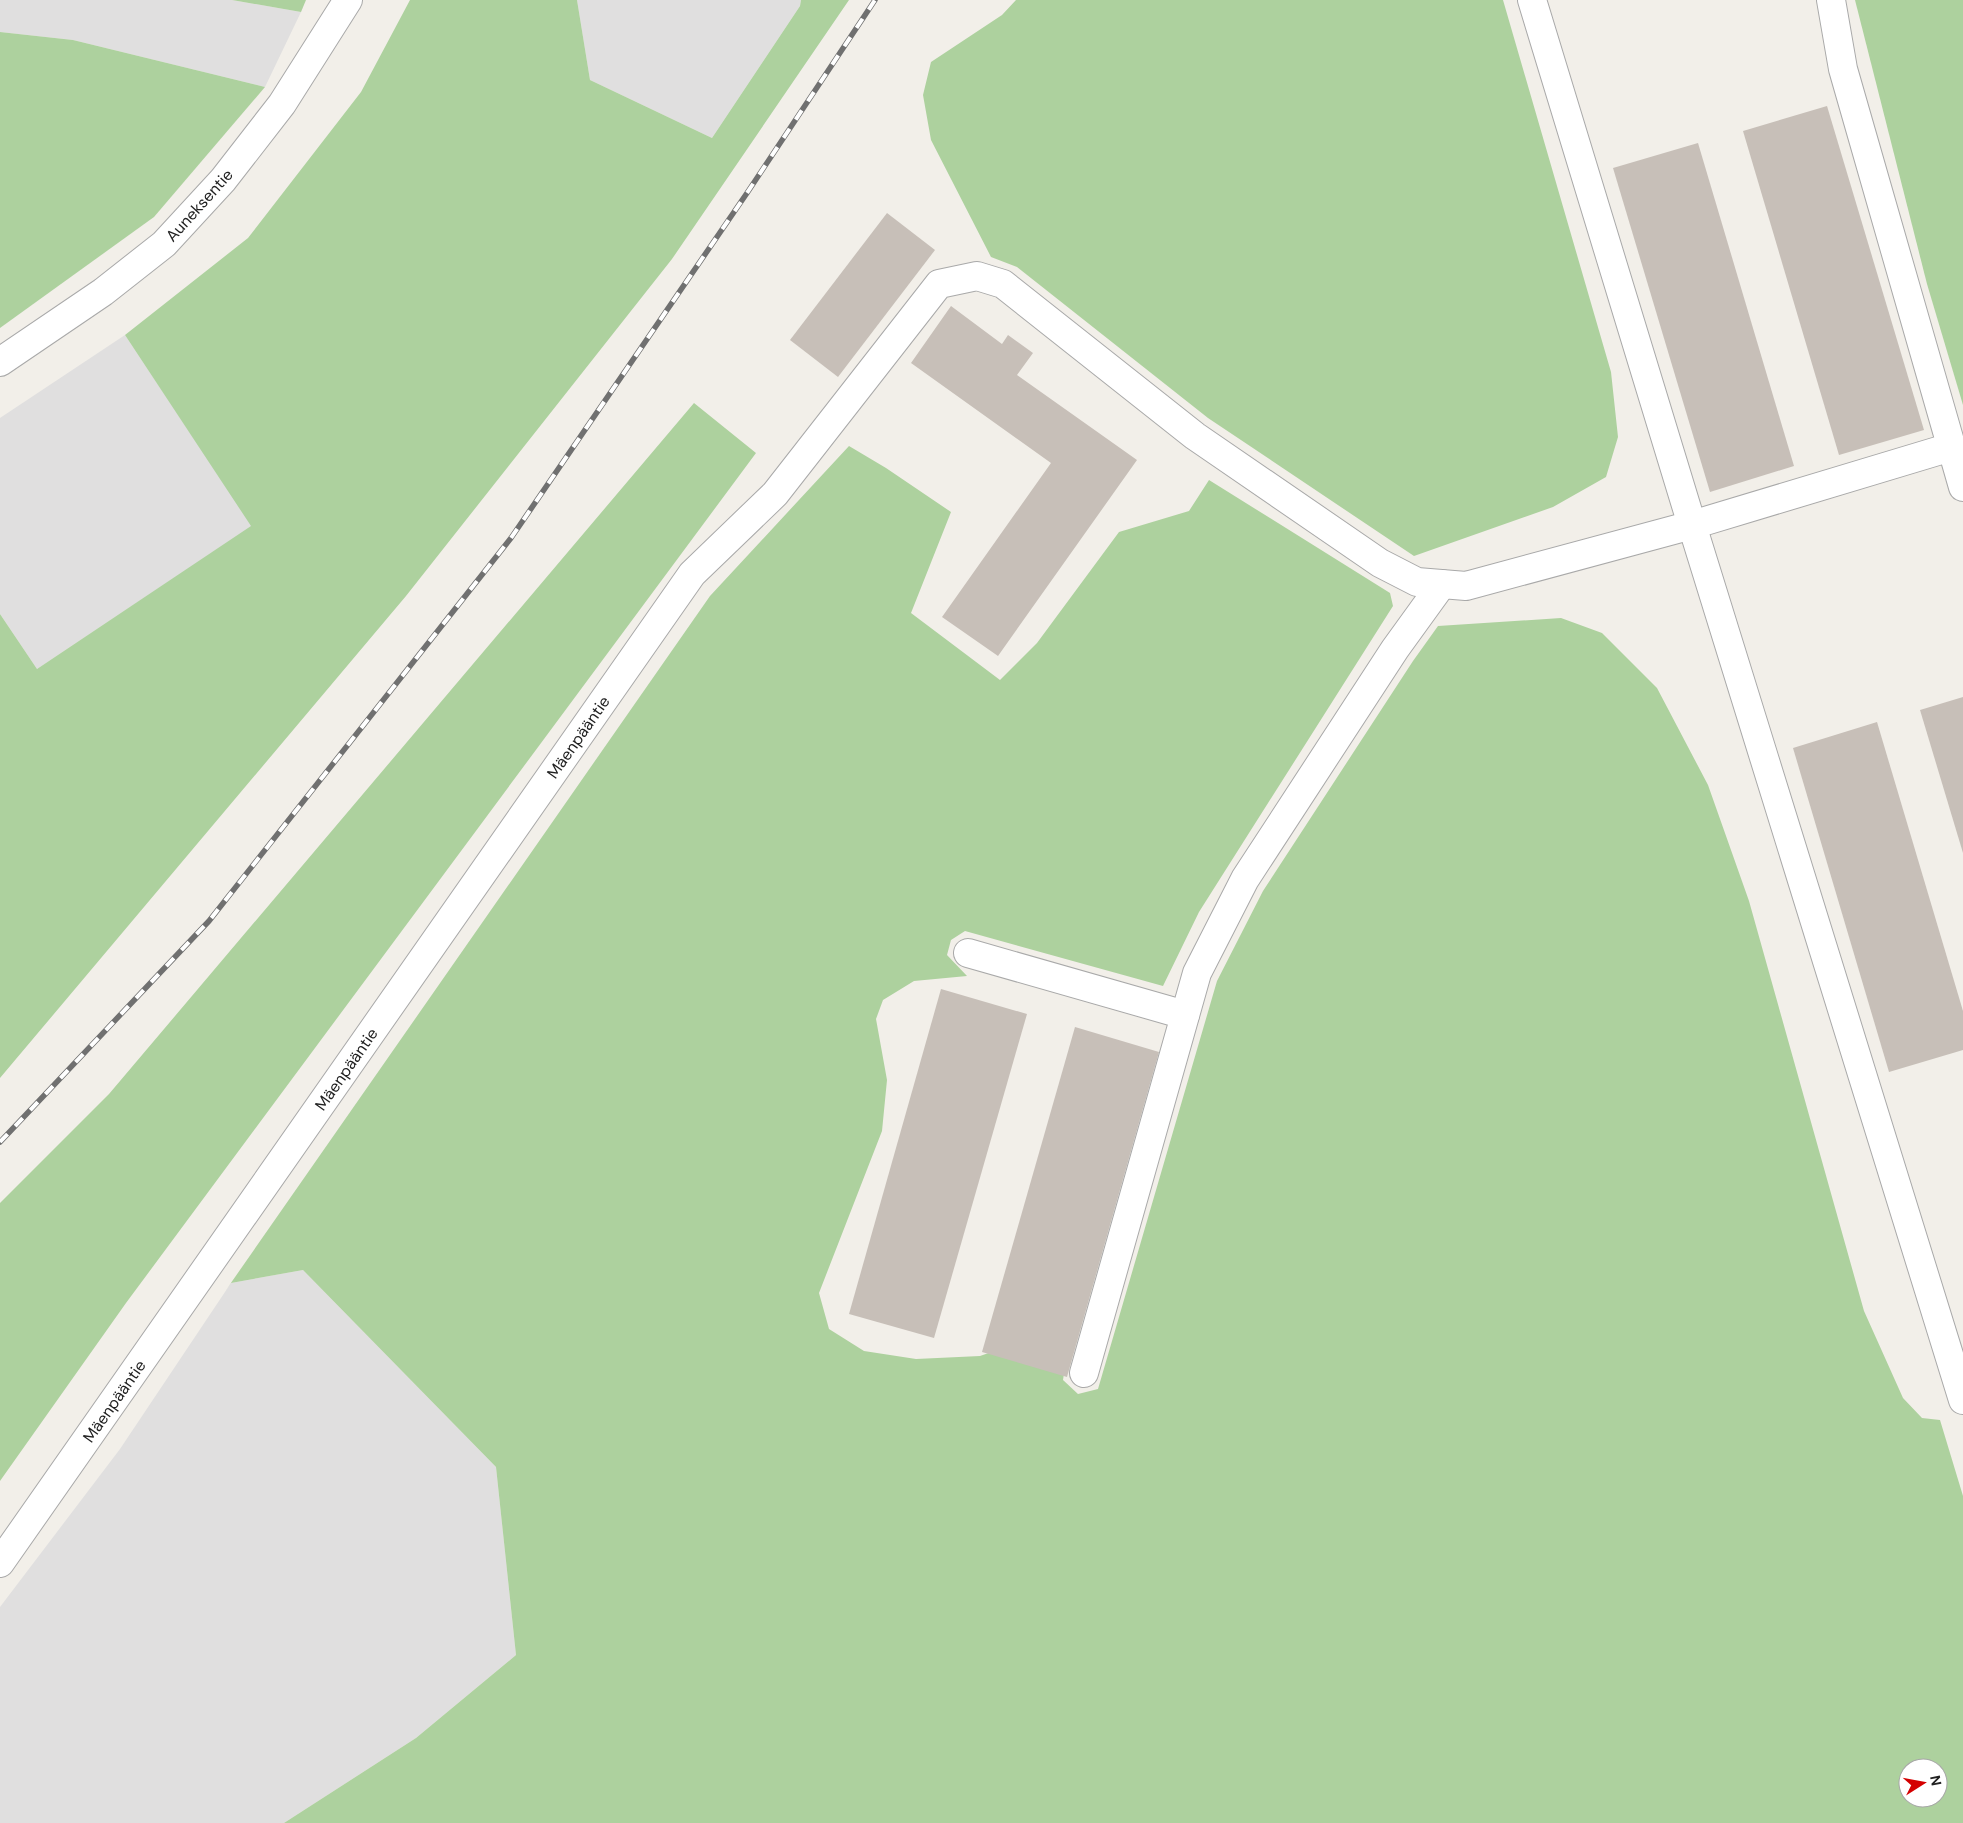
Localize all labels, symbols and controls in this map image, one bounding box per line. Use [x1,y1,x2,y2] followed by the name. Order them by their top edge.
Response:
[161,164,238,246] street label: Auneksentie
[542,692,615,783] street label: Mäenpääntie
[310,1024,383,1115] street label: Mäenpääntie
[78,1356,151,1447] street label: Mäenpääntie
[1898,1758,1948,1808] north arrow
[1926,1774,1946,1787] text: N

